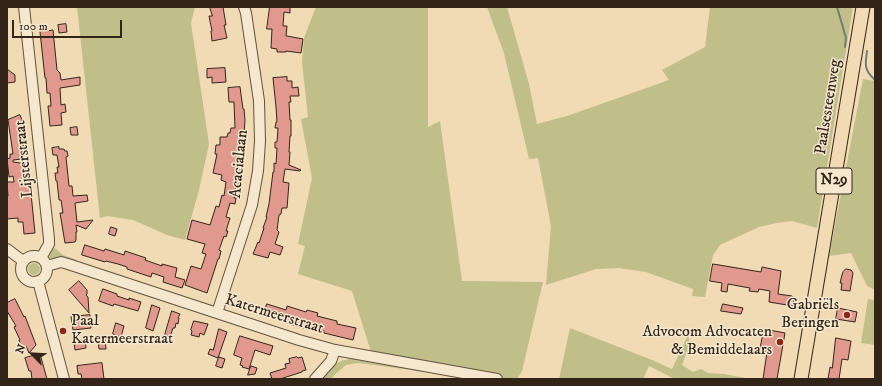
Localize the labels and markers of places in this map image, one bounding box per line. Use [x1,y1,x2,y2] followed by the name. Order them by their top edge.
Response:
[781,296,839,334] place label: Gabriëls Beringen
[842,310,852,320] marker: Gabriëls Beringen
[71,312,173,350] place label: Paal Katermeerstraat
[642,323,772,361] place label: Advocom Advocaten & Bemiddelaars
[58,326,68,336] marker: Paal Katermeerstraat
[775,337,785,347] marker: Advocom Advocaten & Bemiddelaars

